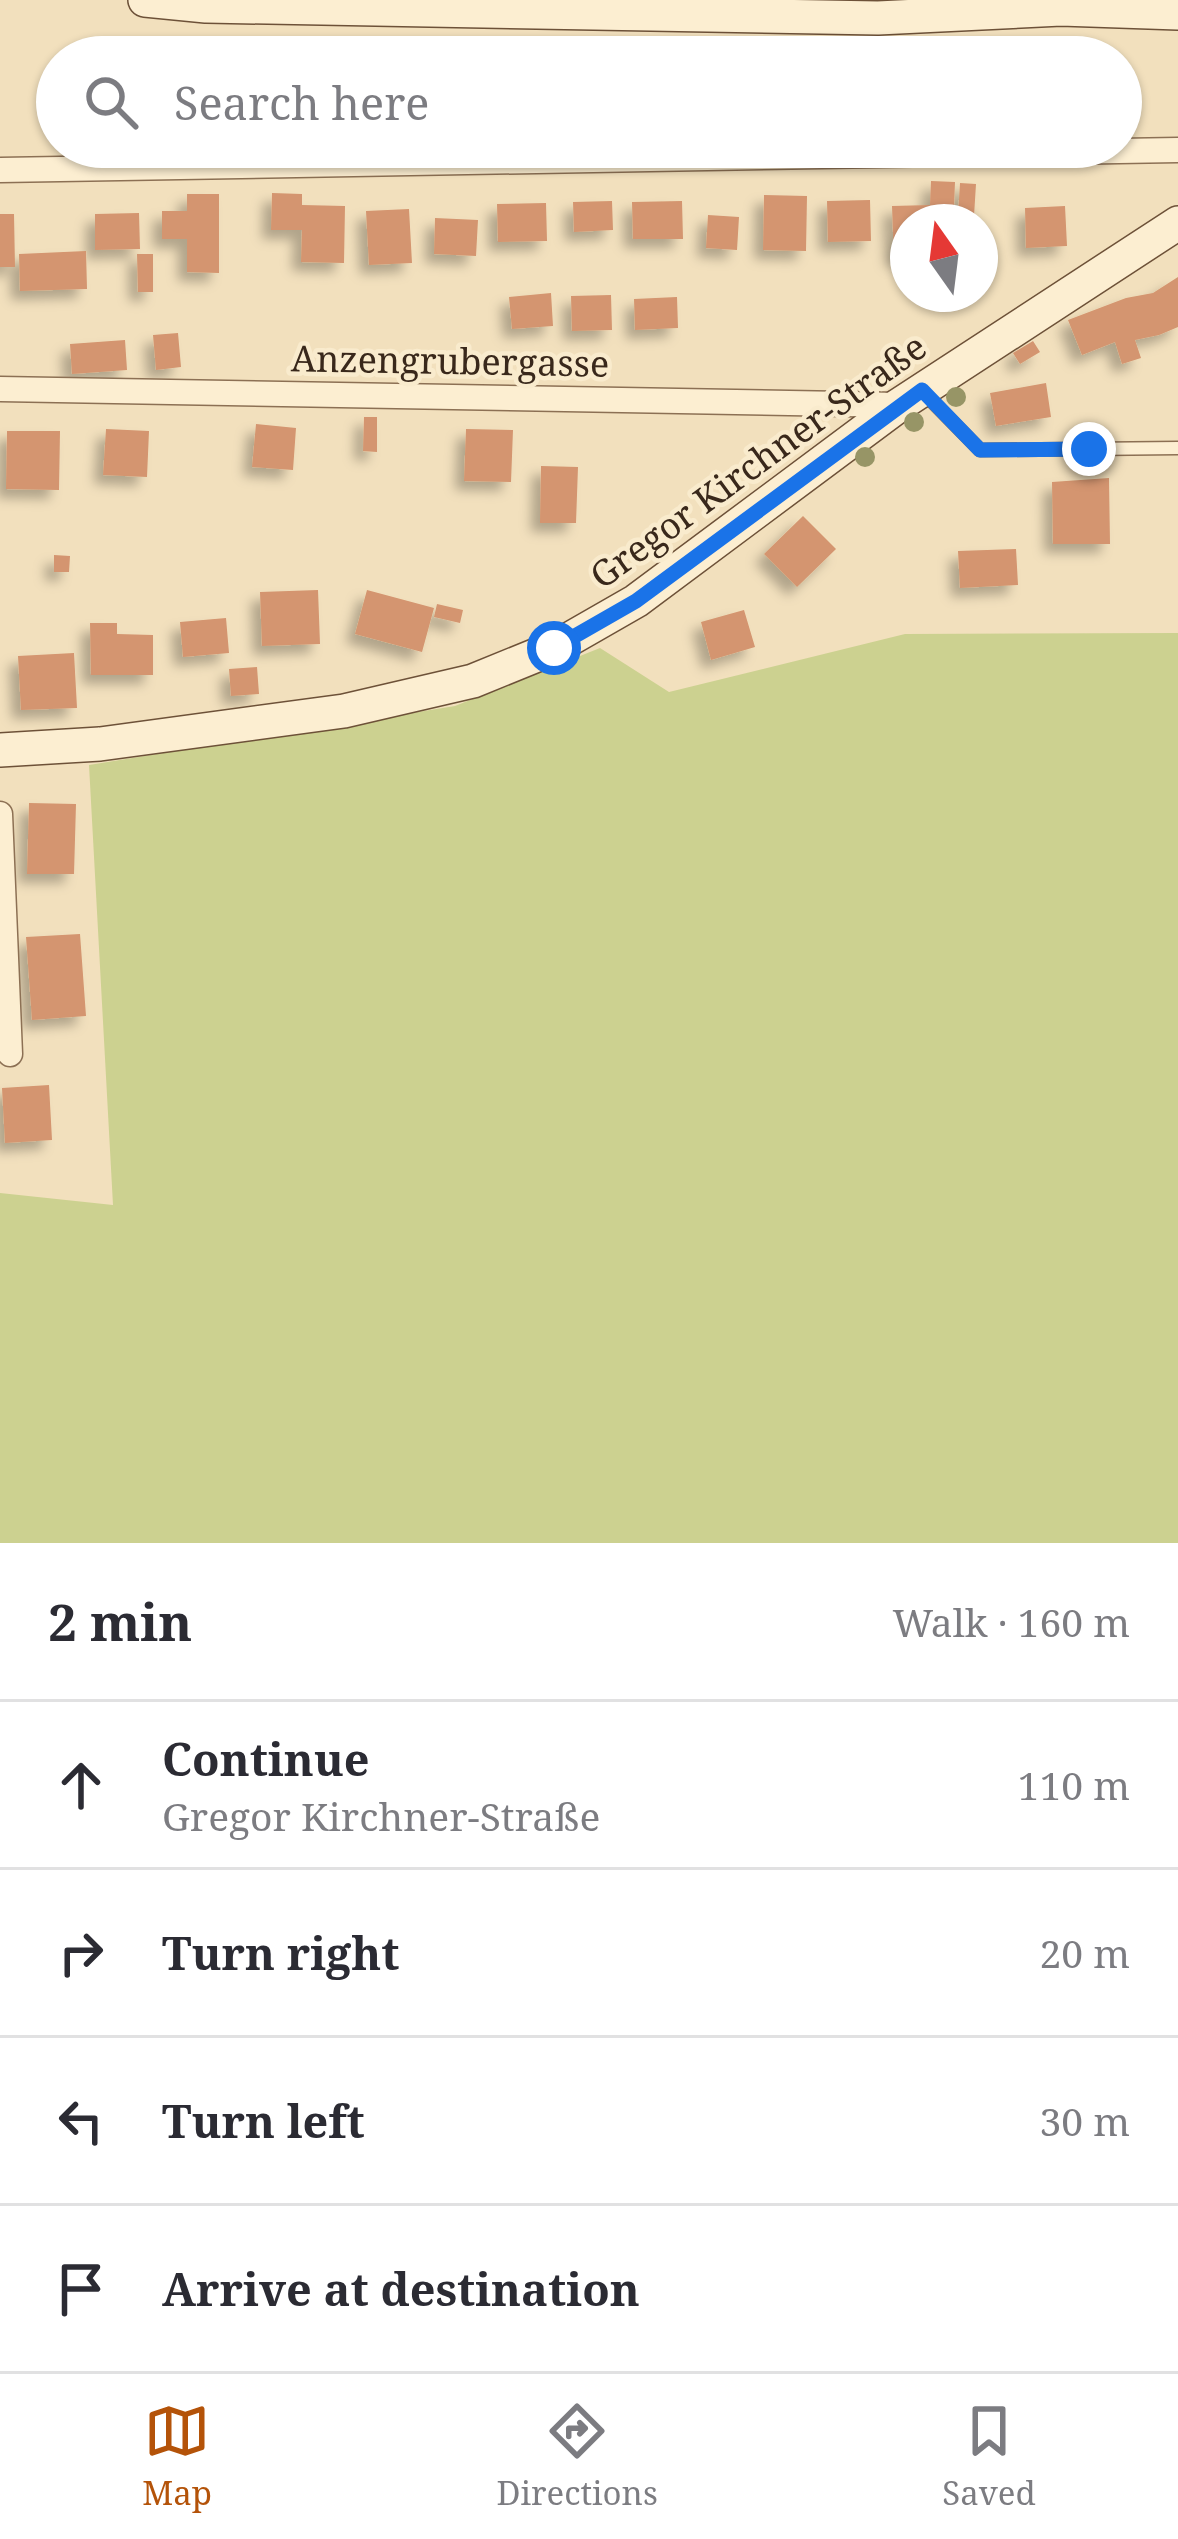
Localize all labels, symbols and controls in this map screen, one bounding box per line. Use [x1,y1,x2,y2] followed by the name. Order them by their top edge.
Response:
[36,36,1142,168] search box
[78,69,144,135] icon: search
[174,72,429,133] text: Search here
[890,204,998,312] north arrow
[580,322,936,599] street label: Gregor Kirchner-Straße
[290,333,610,388] street label: Anzengrubergasse
[1062,422,1116,476] route end
[527,621,581,675] route start
[48,1586,192,1656] text: 2 min
[893,1595,1130,1648] text: Walk · 160 m
[162,1728,370,1789] text: Continue
[48,1752,114,1818] icon: ahead
[1018,1758,1130,1811] text: 110 m
[162,1789,600,1842] text: Gregor Kirchner-Straße
[48,1920,114,1986] icon: right
[162,1922,399,1983] text: Turn right
[1039,1926,1130,1979] text: 20 m
[48,2088,114,2154] icon: left
[162,2090,365,2151] text: Turn left
[1039,2094,1130,2147] text: 30 m
[48,2256,114,2322] icon: arrive
[162,2258,640,2319] text: Arrive at destination
[142,2398,212,2515] tab: Map
[496,2398,658,2515] tab: Directions
[942,2398,1036,2515] tab: Saved

